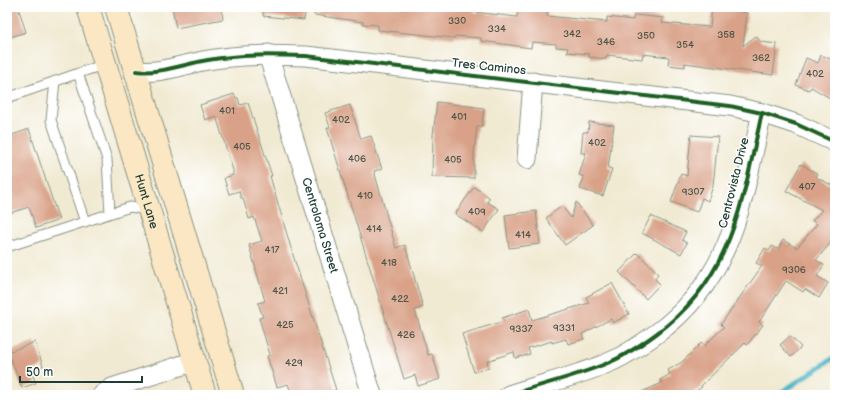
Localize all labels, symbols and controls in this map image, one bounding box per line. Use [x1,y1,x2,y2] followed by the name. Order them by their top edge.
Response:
[448,15,466,27] house number: 330
[488,23,506,35] house number: 334
[563,28,581,40] house number: 342
[717,29,735,41] house number: 358
[637,30,655,42] house number: 350
[597,36,615,48] house number: 346
[676,39,694,51] house number: 354
[752,52,770,64] house number: 362
[451,56,527,78] street label: Tres Caminos
[806,68,824,80] house number: 402
[219,105,235,117] house number: 401
[451,111,467,123] house number: 401
[332,114,350,126] house number: 402
[715,136,753,230] street label: Centrovista Drive
[588,137,606,149] house number: 402
[233,141,251,153] house number: 405
[348,153,366,165] house number: 406
[444,154,462,166] house number: 405
[131,172,162,231] street label: Hunt Lane
[299,176,342,275] street label: Centroloma Street
[799,181,816,193] house number: 407
[682,186,704,198] house number: 9307
[357,190,373,202] house number: 410
[468,206,486,218] house number: 409
[366,223,382,235] house number: 414
[515,229,531,241] house number: 414
[265,244,280,256] house number: 417
[381,257,397,269] house number: 418
[782,264,806,276] house number: 9306
[272,285,288,297] house number: 421
[391,293,409,305] house number: 422
[276,319,294,331] house number: 425
[553,322,575,334] house number: 9331
[510,323,533,335] house number: 9337
[397,329,415,341] house number: 426
[285,357,303,369] house number: 429
[20,358,142,384] scale bar
[26,365,53,380] text: 50 m

